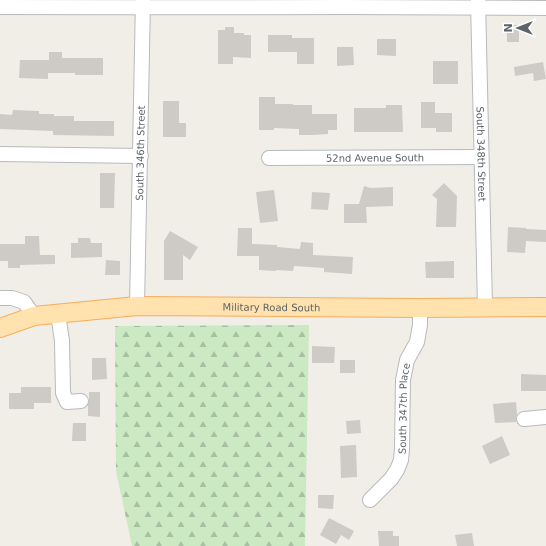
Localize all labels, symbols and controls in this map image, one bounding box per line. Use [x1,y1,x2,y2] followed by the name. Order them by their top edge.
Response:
[498,8,538,48] north arrow
[502,23,515,33] text: N
[134,105,147,201] street label: South 346th Street
[474,106,488,202] street label: South 348th Street
[326,152,424,164] street label: 52nd Avenue South
[223,302,320,313] street label: Military Road South
[397,362,412,455] street label: South 347th Place

